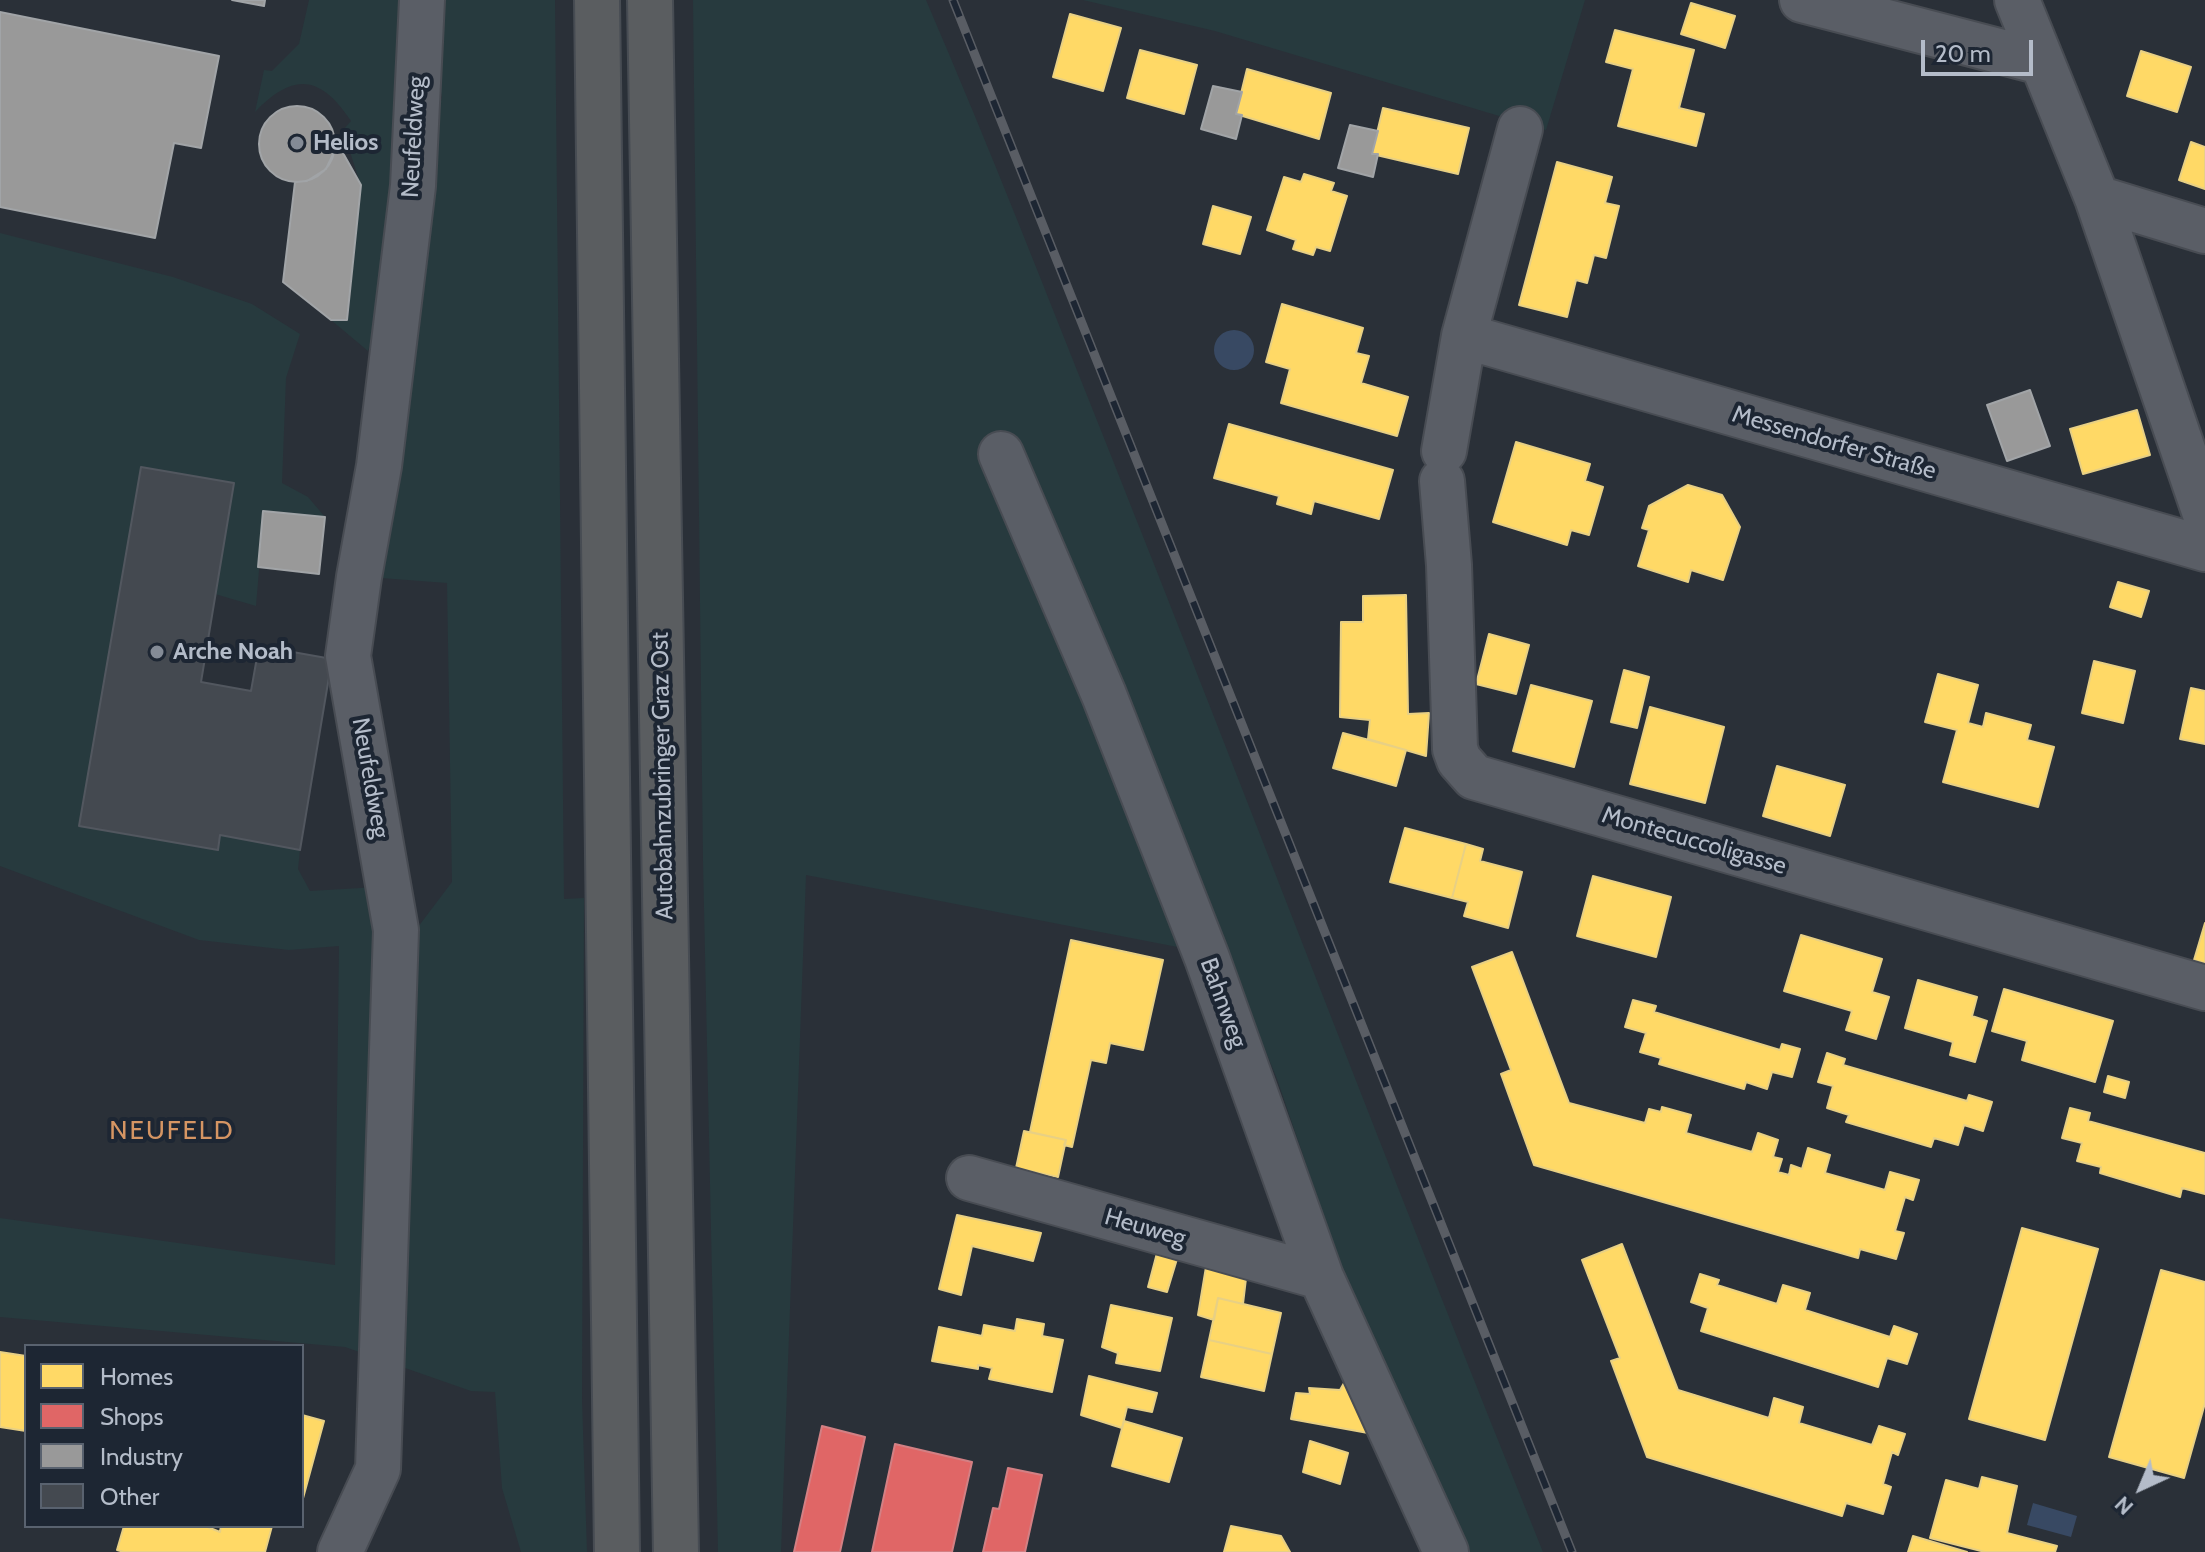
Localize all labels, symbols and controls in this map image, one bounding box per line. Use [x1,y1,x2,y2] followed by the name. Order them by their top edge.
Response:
[1925,24,2037,74] scale bar
[1935,39,1991,68] text: 20 m
[396,75,432,199] street label: Neufeldweg
[313,129,378,157] place label: Helios
[288,134,306,152] marker: Helios
[1729,400,1939,486] street label: Messendorfer Straße
[646,632,680,920] street label: Autobahnzubringer Graz Ost
[173,638,293,666] place label: Arche Noah
[148,643,166,661] marker: Arche Noah
[345,716,395,840] street label: Neufeldweg
[1599,801,1789,881] street label: Montecuccoligasse
[1193,954,1253,1052] street label: Bahnweg
[109,1115,235,1147] district label: NEUFELD
[1101,1203,1189,1253] street label: Heuweg
[24,1344,304,1528] legend
[100,1362,173,1391] text: Homes
[100,1402,163,1431] text: Shops
[100,1442,183,1471] text: Industry
[2101,1448,2181,1528] north arrow
[100,1482,159,1511] text: Other
[2109,1491,2139,1521] text: N

